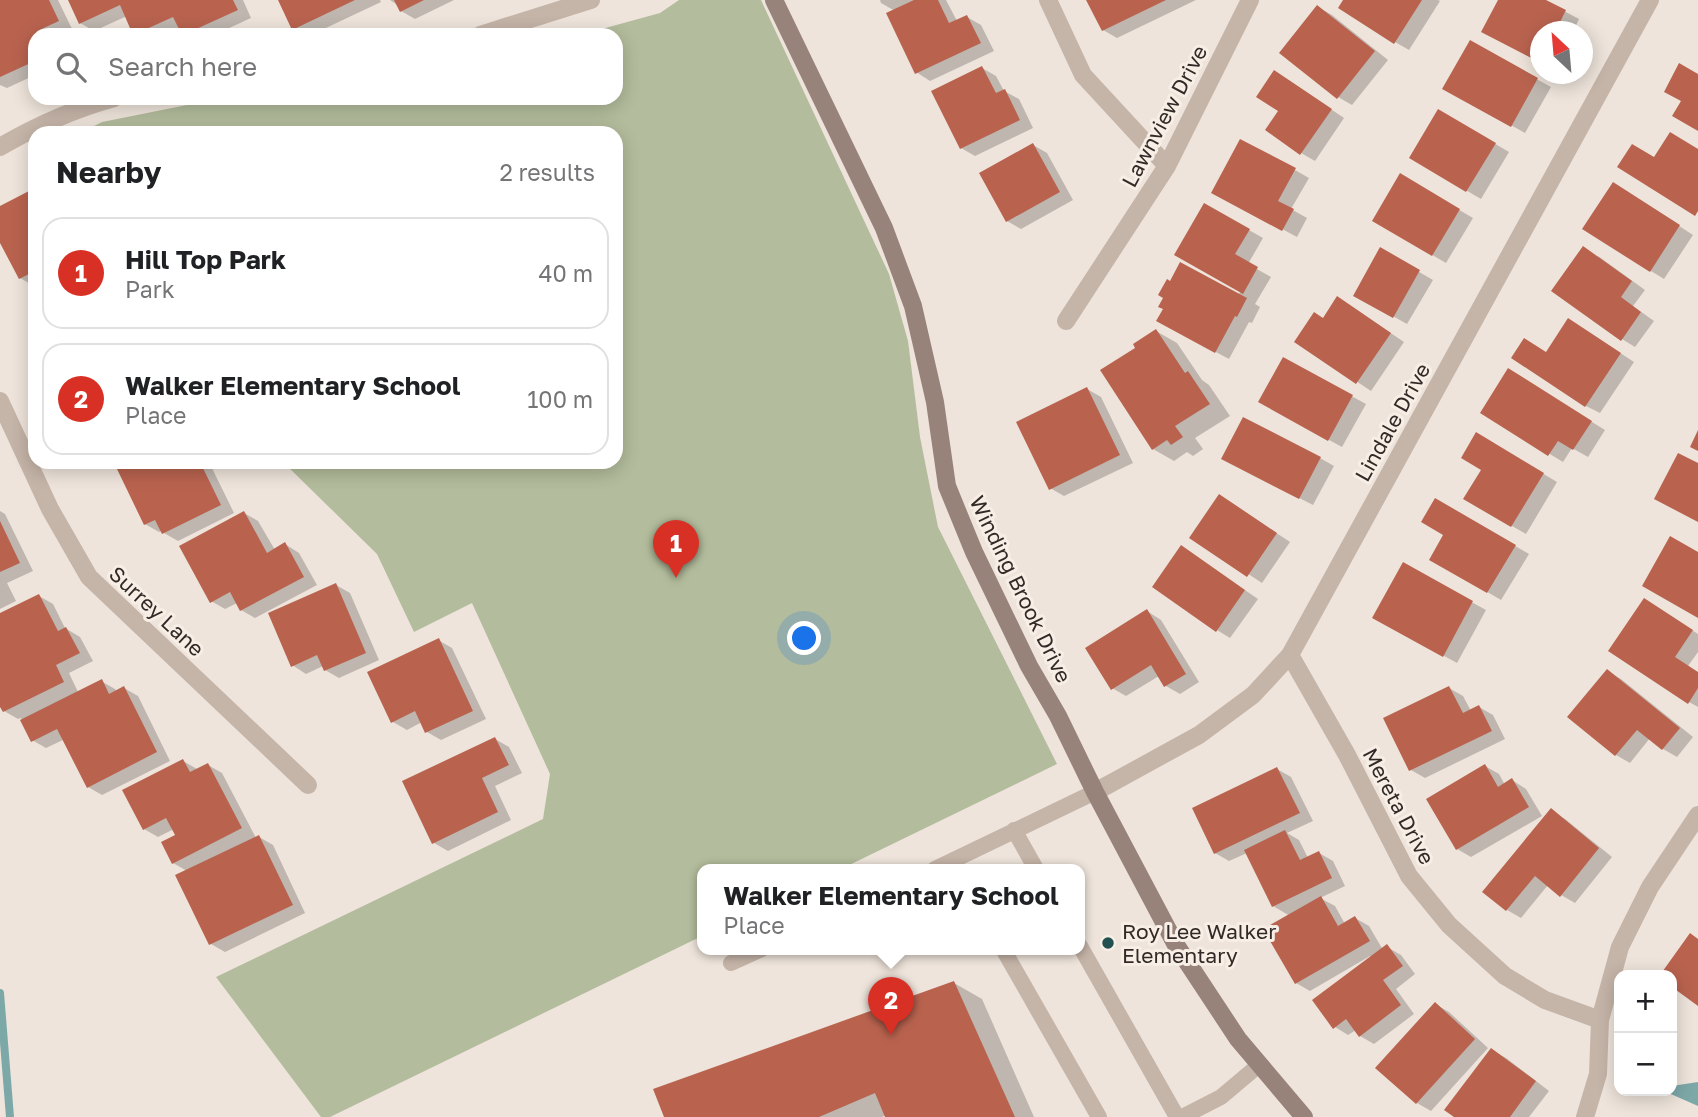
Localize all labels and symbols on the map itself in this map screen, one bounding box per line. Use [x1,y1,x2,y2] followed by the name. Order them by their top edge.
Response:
[1530,21,1593,84] north arrow
[1116,41,1212,191] street label: Lawnview Drive
[1349,358,1435,486] street label: Lindale Drive
[964,491,1078,687] street label: Winding Brook Drive
[653,520,699,578] pin: 1
[104,560,210,662] street label: Surrey Lane
[787,621,821,655] your location
[1357,743,1441,869] street label: Mereta Drive
[1122,918,1276,968] place label: Roy Lee Walker Elementary
[1100,935,1116,951] marker: Roy Lee Walker Elementary
[868,977,914,1035] pin: 2

